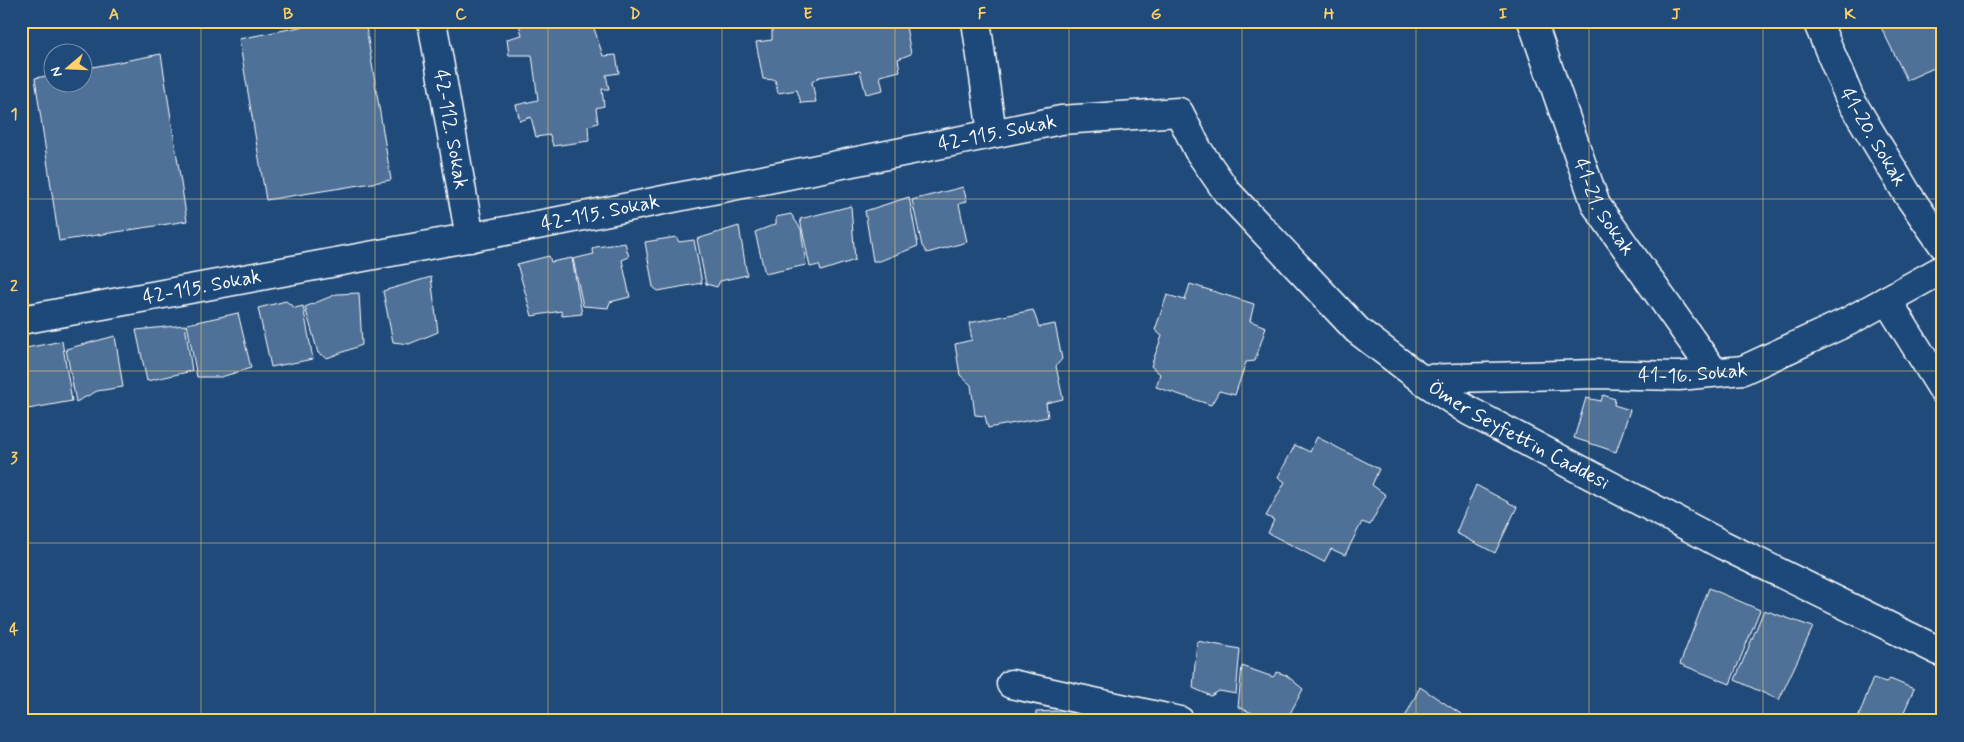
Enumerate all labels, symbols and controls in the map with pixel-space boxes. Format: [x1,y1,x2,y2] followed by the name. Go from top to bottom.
[109,4,119,25] text: A
[283,4,293,25] text: B
[455,4,467,25] text: C
[629,4,641,25] text: D
[803,4,813,25] text: E
[978,4,987,25] text: F
[1151,4,1162,25] text: G
[1324,4,1335,25] text: H
[1499,4,1508,25] text: I
[1671,4,1681,25] text: J
[1844,4,1856,25] text: K
[42,42,92,92] north arrow
[47,65,67,79] text: N
[427,67,475,191] street label: 42-112. Sokak
[1833,84,1913,191] street label: 41-20. Sokak
[10,104,18,125] text: 1
[936,108,1059,158] street label: 42-115. Sokak
[1567,155,1641,261] street label: 41-21. Sokak
[539,188,662,238] street label: 42-115. Sokak
[140,263,264,311] street label: 42-115. Sokak
[10,276,18,297] text: 2
[1638,356,1749,390] street label: 41-16. Sokak
[1423,374,1614,496] street label: Ömer Seyfettin Caddesi
[10,448,18,469] text: 3
[9,619,19,640] text: 4

